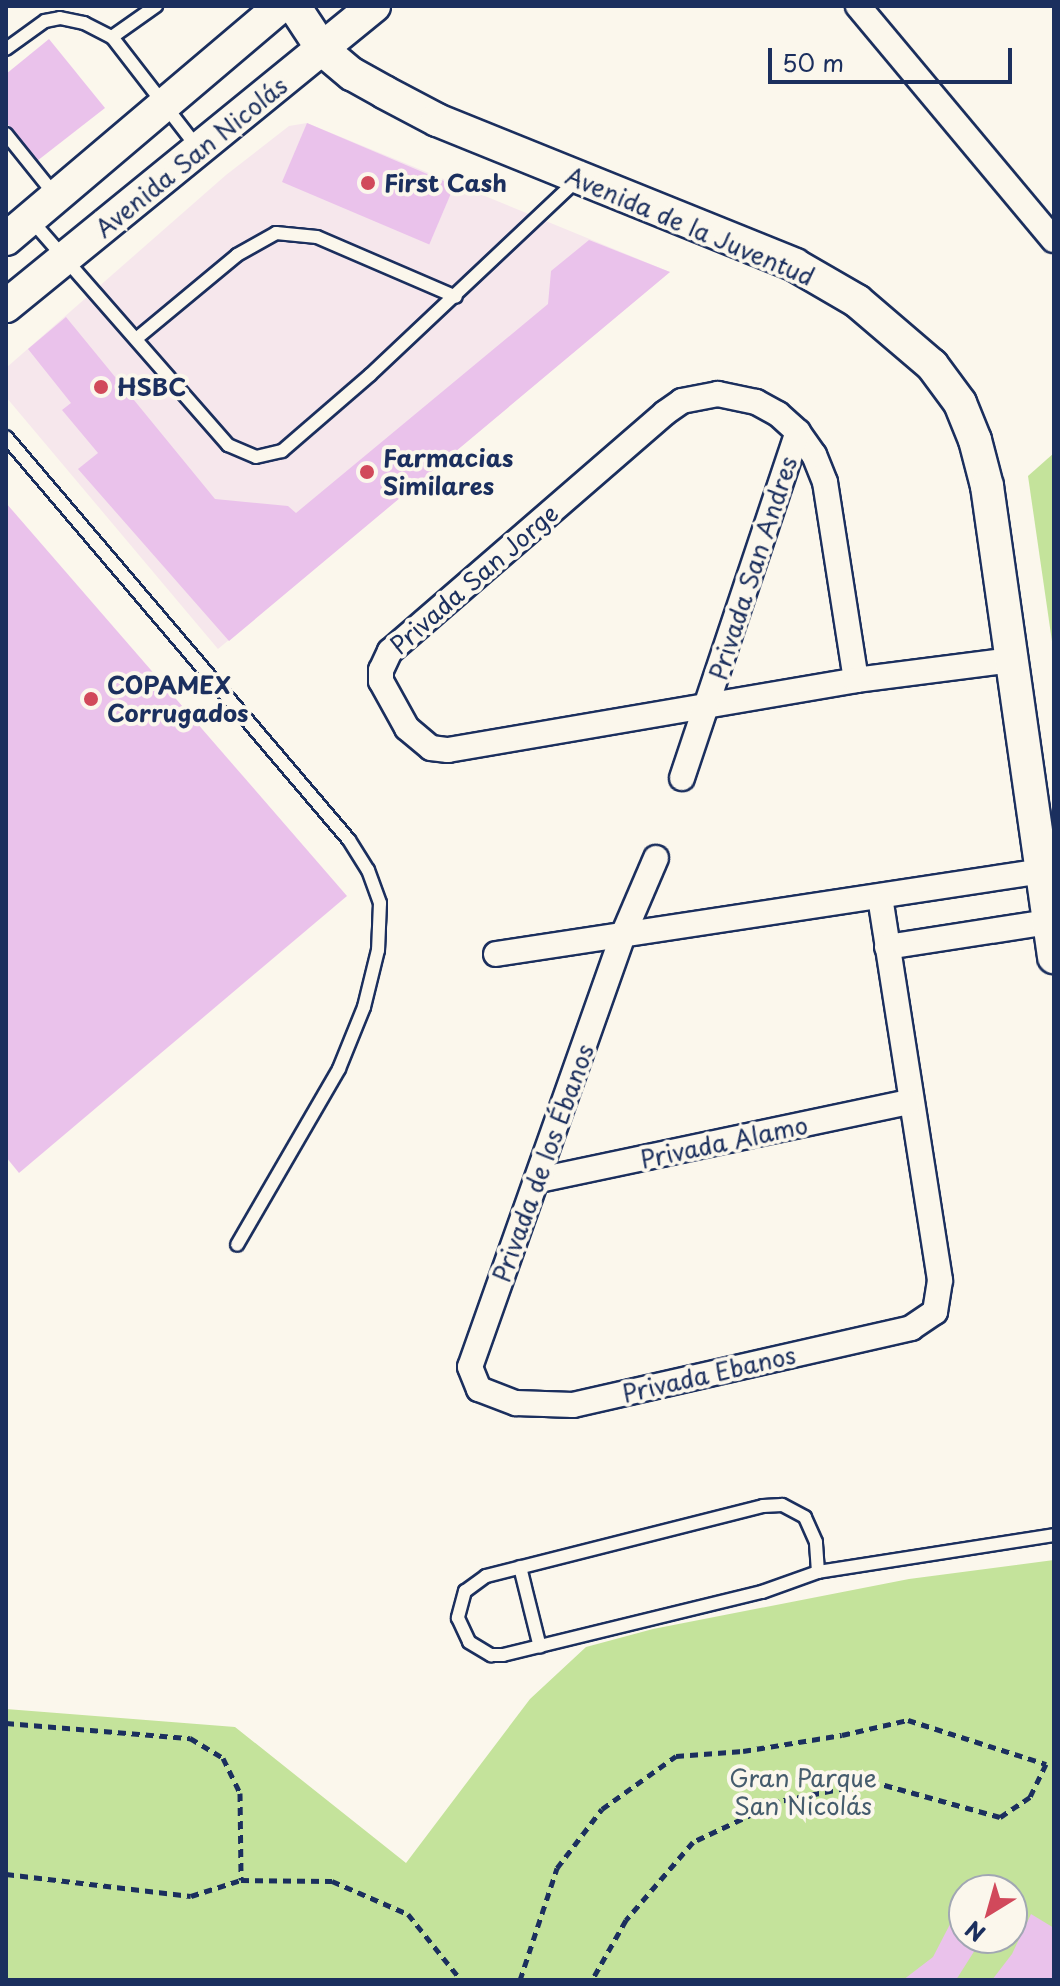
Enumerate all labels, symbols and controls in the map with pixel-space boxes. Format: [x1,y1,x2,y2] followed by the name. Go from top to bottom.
[772,32,1016,82] scale bar
[782,44,844,80] text: 50 m
[90,71,292,243] street label: Avenida San Nicolás
[561,161,819,291] street label: Avenida de la Juventud
[384,169,507,197] place label: First Cash
[359,174,377,192] marker: First Cash
[117,373,186,401] place label: HSBC
[92,378,110,396] marker: HSBC
[383,444,513,500] place label: Farmacias Similares
[704,454,802,682] street label: Privada San Andres
[358,463,376,481] marker: Farmacias Similares
[385,499,563,659] street label: Privada San Jorge
[107,671,249,727] place label: COPAMEX Corrugados
[82,690,100,708] marker: COPAMEX Corrugados
[487,1040,599,1286] street label: Privada de los Ébanos
[638,1110,810,1174] street label: Privada Alamo
[619,1340,799,1408] street label: Privada Ebanos
[730,1764,876,1820] park label: Gran Parque San Nicolás
[948,1874,1028,1954] north arrow
[958,1914,991,1950] text: N

